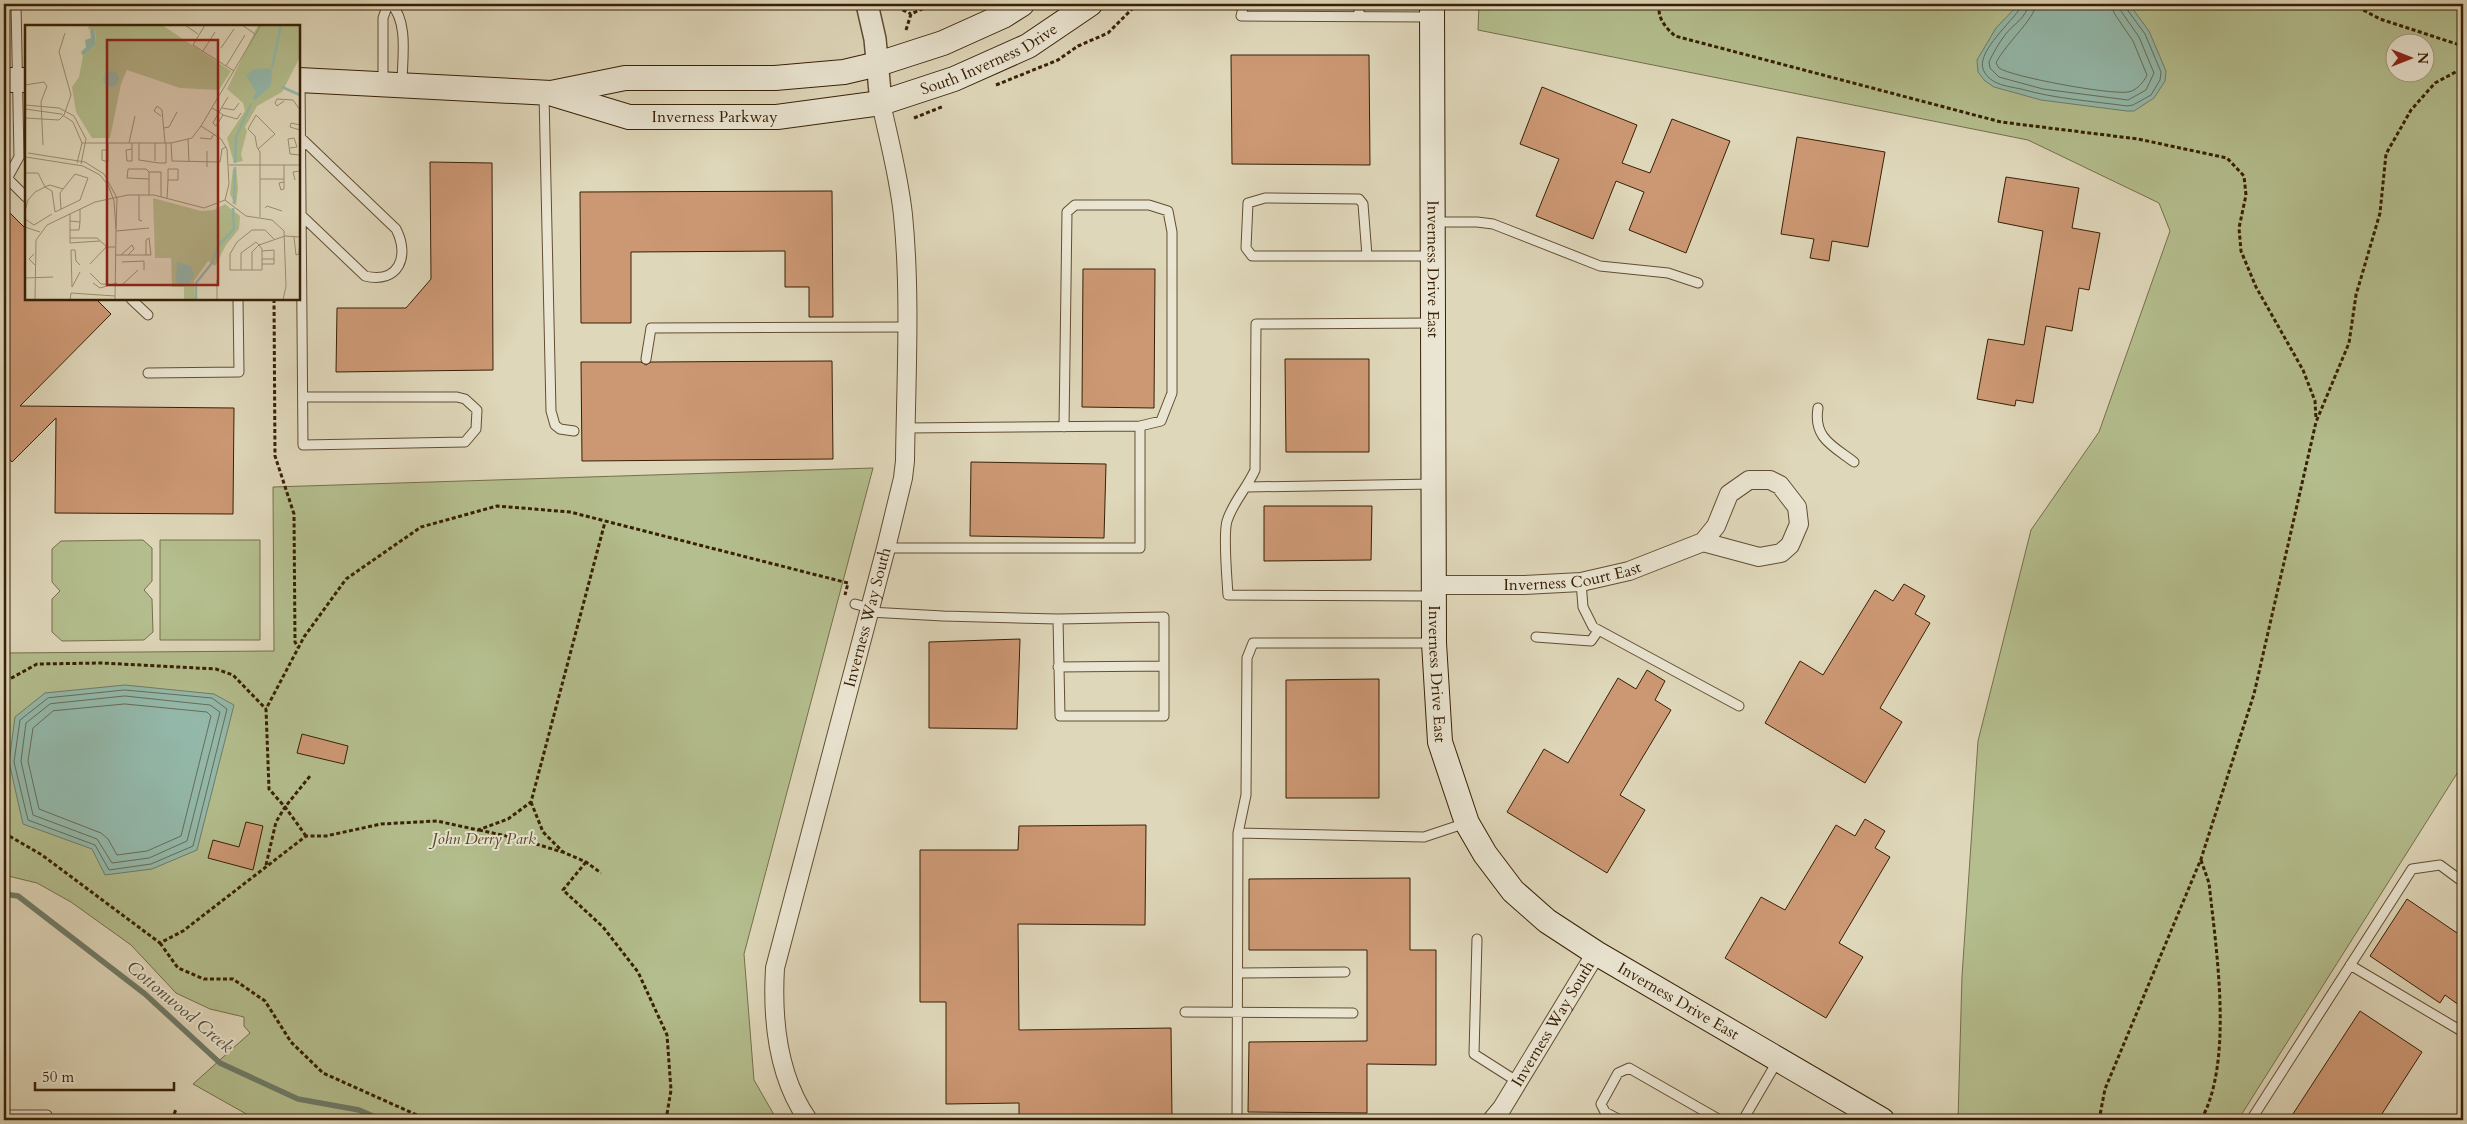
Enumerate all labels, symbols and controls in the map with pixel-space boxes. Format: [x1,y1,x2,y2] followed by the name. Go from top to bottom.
[917,18,1062,100] street label: South Inverness Drive
[25,25,300,300] inset map
[2384,32,2434,82] north arrow
[2413,52,2432,64] text: N
[652,106,778,128] street label: Inverness Parkway
[1422,200,1444,338] street label: Inverness Drive East
[839,545,897,690] street label: Inverness Way South
[1503,556,1644,596] street label: Inverness Court East
[1423,605,1451,743] street label: Inverness Drive East
[428,828,536,850] park label: John Derry Park
[121,955,239,1059] water label: Cottonwood Creek
[1506,957,1600,1091] street label: Inverness Way South
[1613,957,1743,1045] street label: Inverness Drive East
[35,1059,174,1091] scale bar
[42,1067,74,1087] text: 50 m

